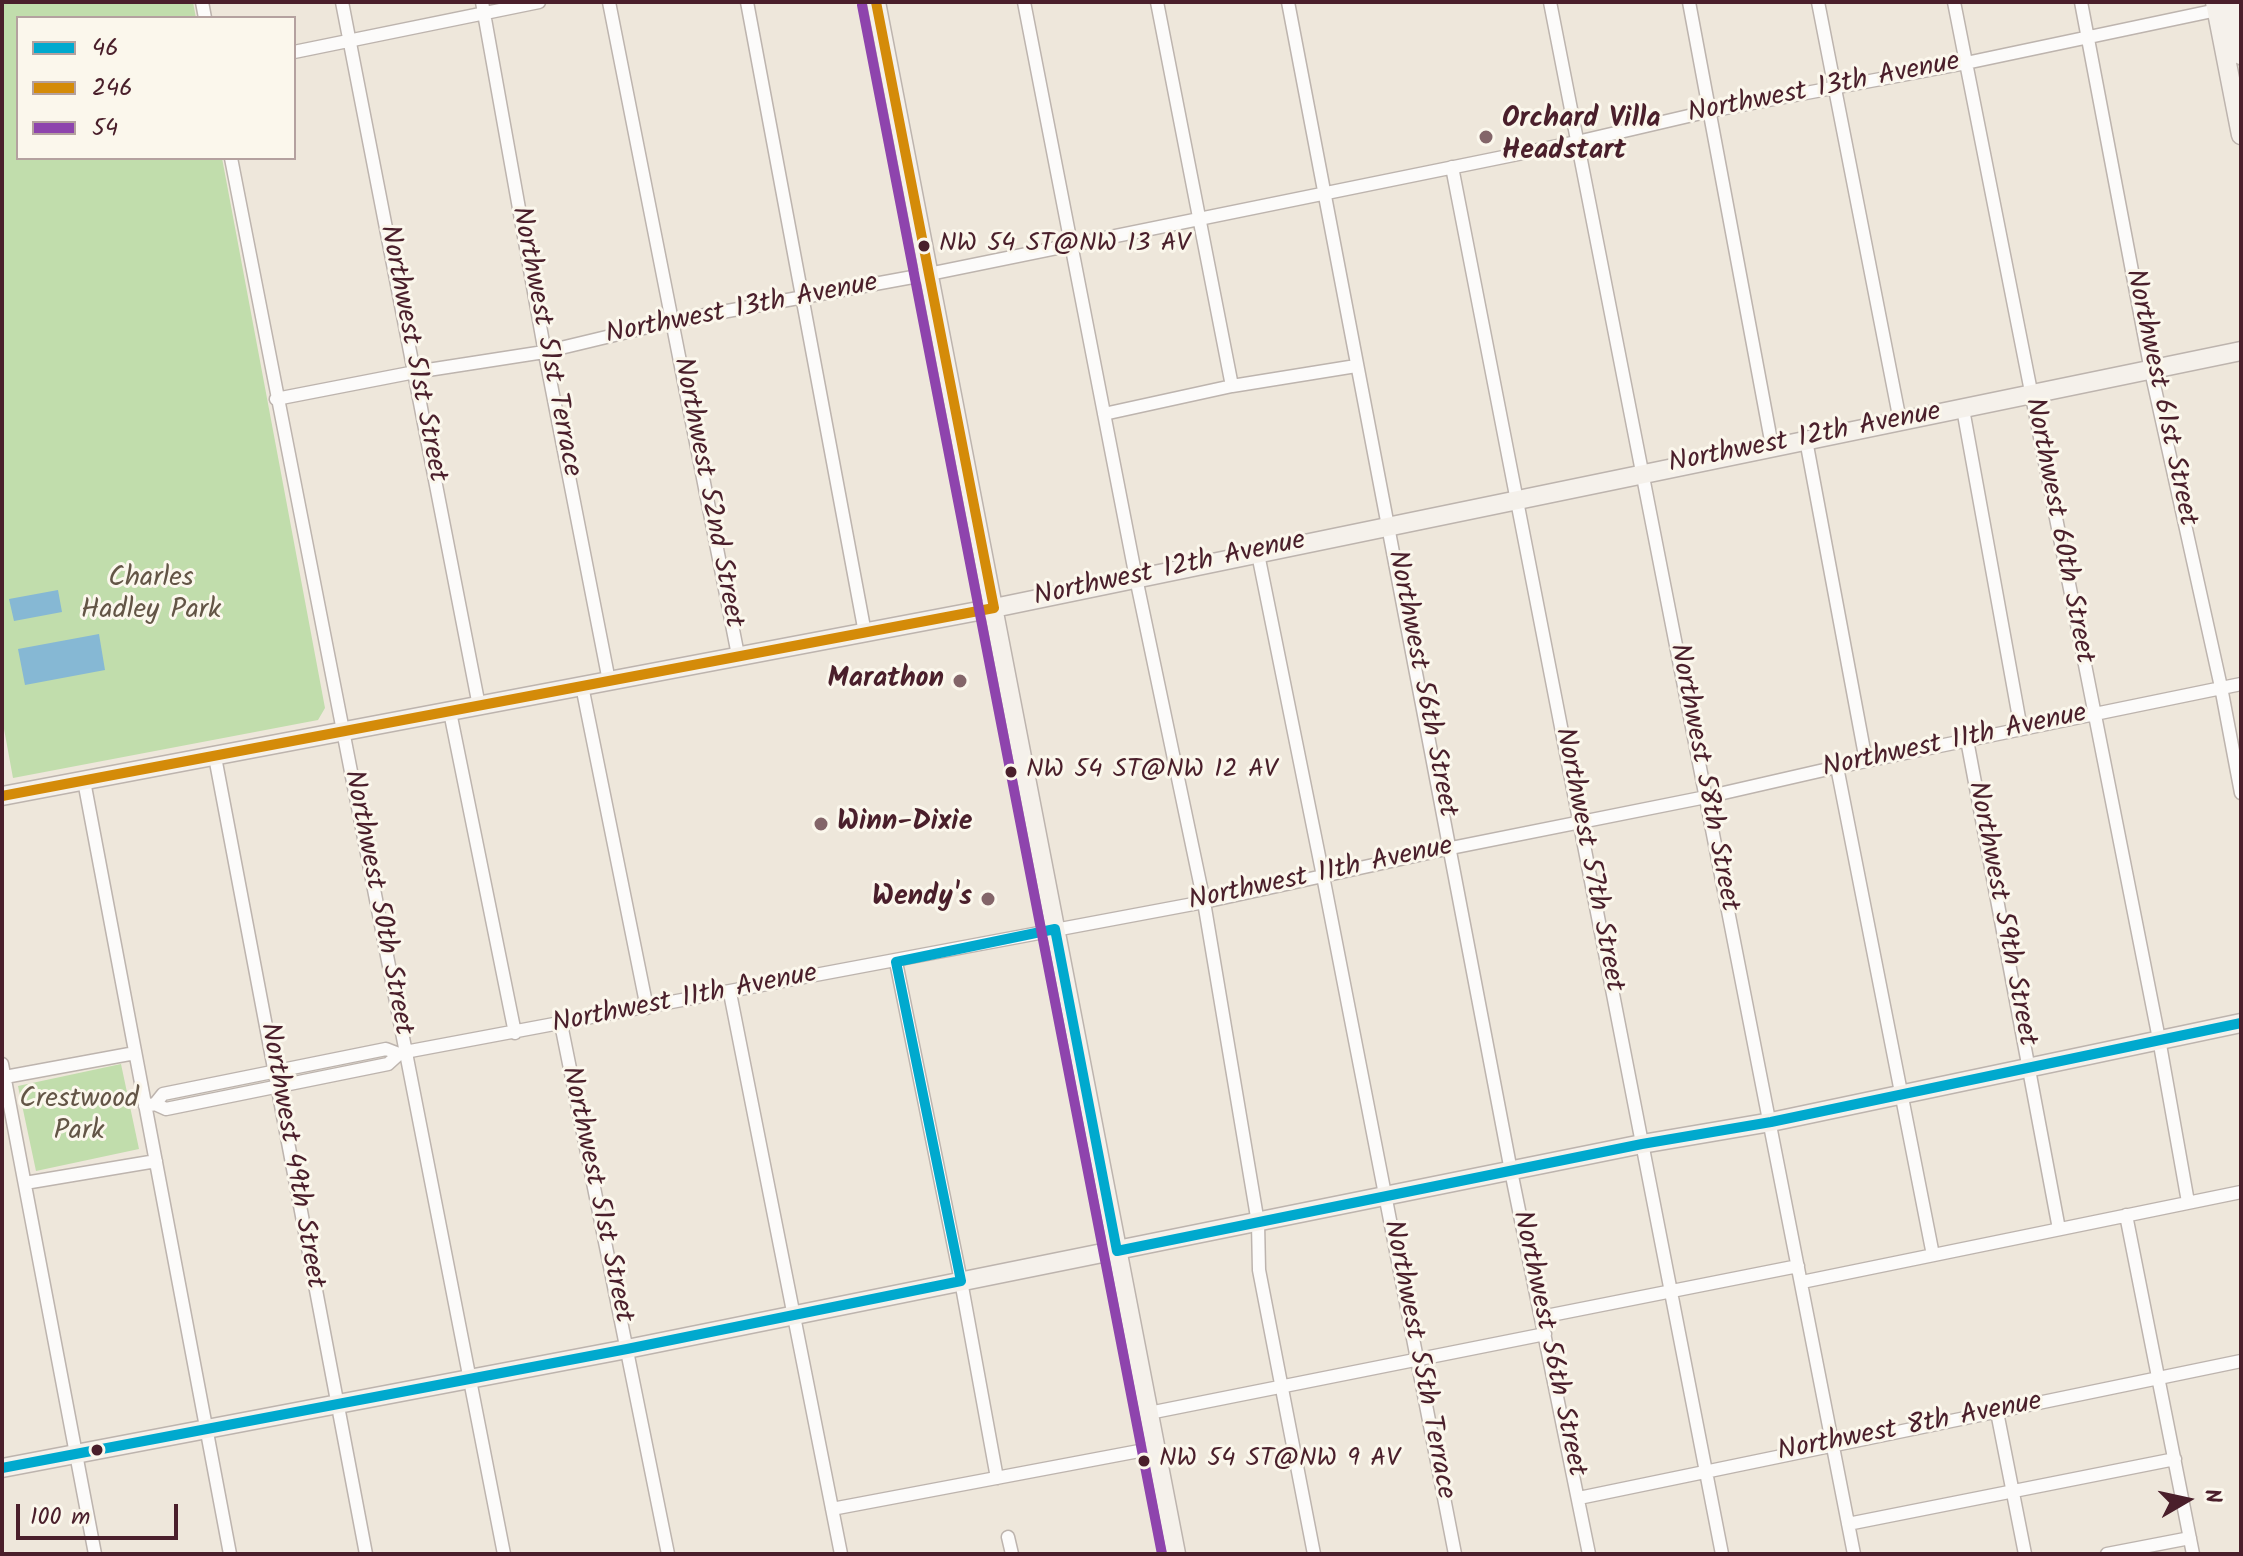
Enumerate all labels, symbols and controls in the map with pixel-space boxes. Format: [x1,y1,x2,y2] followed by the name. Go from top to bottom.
[16,16,296,160] legend
[92,29,119,68] text: 46
[1685,47,1963,133] street label: Northwest 13th Avenue
[92,69,133,108] text: 246
[1502,104,1661,170] place label: Orchard Villa Headstart
[92,109,118,148] text: 54
[1477,128,1495,146] marker: Orchard Villa Headstart
[501,204,587,480] street label: Northwest 51st Terrace
[370,223,452,485] street label: Northwest 51st Street
[939,230,1190,262] place label: NW 54 ST@NW 13 AV
[916,238,932,254] marker: NW 54 ST@NW 13 AV
[2115,267,2203,529] street label: Northwest 61st Street
[603,268,881,354] street label: Northwest 13th Avenue
[663,355,749,631] street label: Northwest 52nd Street
[2015,395,2099,667] street label: Northwest 60th Street
[1666,397,1944,483] street label: Northwest 12th Avenue
[1031,526,1309,616] street label: Northwest 12th Avenue
[1378,548,1462,820] street label: Northwest 56th Street
[81,563,221,629] park label: Charles Hadley Park
[1660,641,1744,915] street label: Northwest 58th Street
[827,664,944,698] place label: Marathon
[951,672,969,690] marker: Marathon
[1820,699,2090,787] street label: Northwest 11th Avenue
[1545,725,1629,995] street label: Northwest 57th Street
[1026,756,1278,788] place label: NW 54 ST@NW 12 AV
[1003,764,1019,780] marker: NW 54 ST@NW 12 AV
[334,768,418,1038] street label: Northwest 50th Street
[1958,779,2042,1049] street label: Northwest 59th Street
[837,807,972,841] place label: Winn-Dixie
[812,815,830,833] marker: Winn-Dixie
[1186,832,1456,920] street label: Northwest 11th Avenue
[872,882,972,916] place label: Wendy's
[979,890,997,908] marker: Wendy's
[550,959,820,1043] street label: Northwest 11th Avenue
[250,1020,330,1292] street label: Northwest 49th Street
[551,1064,639,1326] street label: Northwest 51st Street
[19,1084,139,1150] park label: Crestwood Park
[1502,1208,1592,1480] street label: Northwest 56th Street
[1373,1218,1461,1502] street label: Northwest 55th Terrace
[1775,1387,2045,1471] street label: Northwest 8th Avenue
[89,1442,105,1458] unlabelled marker
[1159,1445,1400,1477] place label: NW 54 ST@NW 9 AV
[1136,1453,1152,1469] marker: NW 54 ST@NW 9 AV
[2147,1460,2227,1540] north arrow
[2193,1487,2230,1506] text: N
[20,1488,182,1538] scale bar
[30,1498,90,1537] text: 100 m

